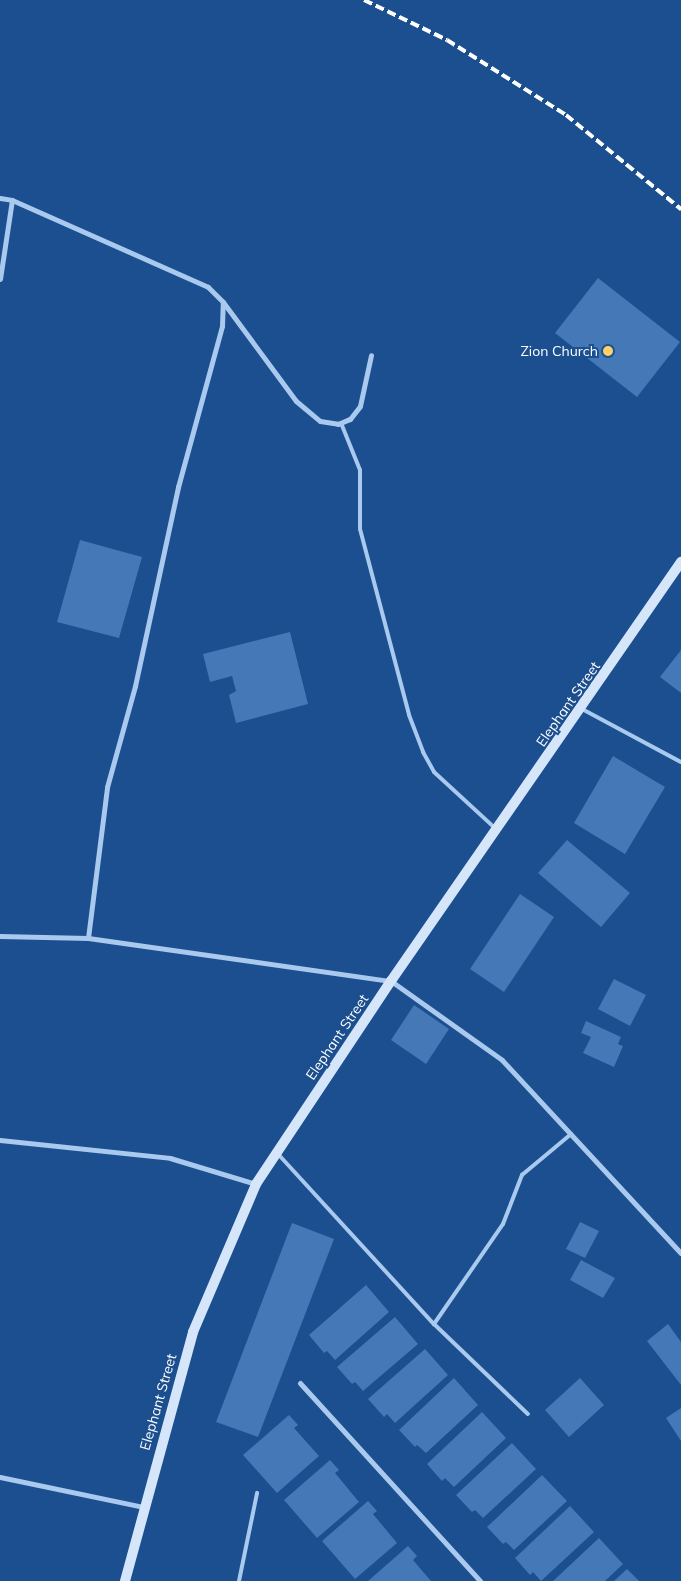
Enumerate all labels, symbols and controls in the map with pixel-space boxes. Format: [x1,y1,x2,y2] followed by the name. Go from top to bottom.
[520,343,598,359] place label: Zion Church
[602,345,614,357] marker: Zion Church
[533,658,603,750] street label: Elephant Street
[302,991,372,1083] street label: Elephant Street
[136,1352,180,1452] street label: Elephant Street

